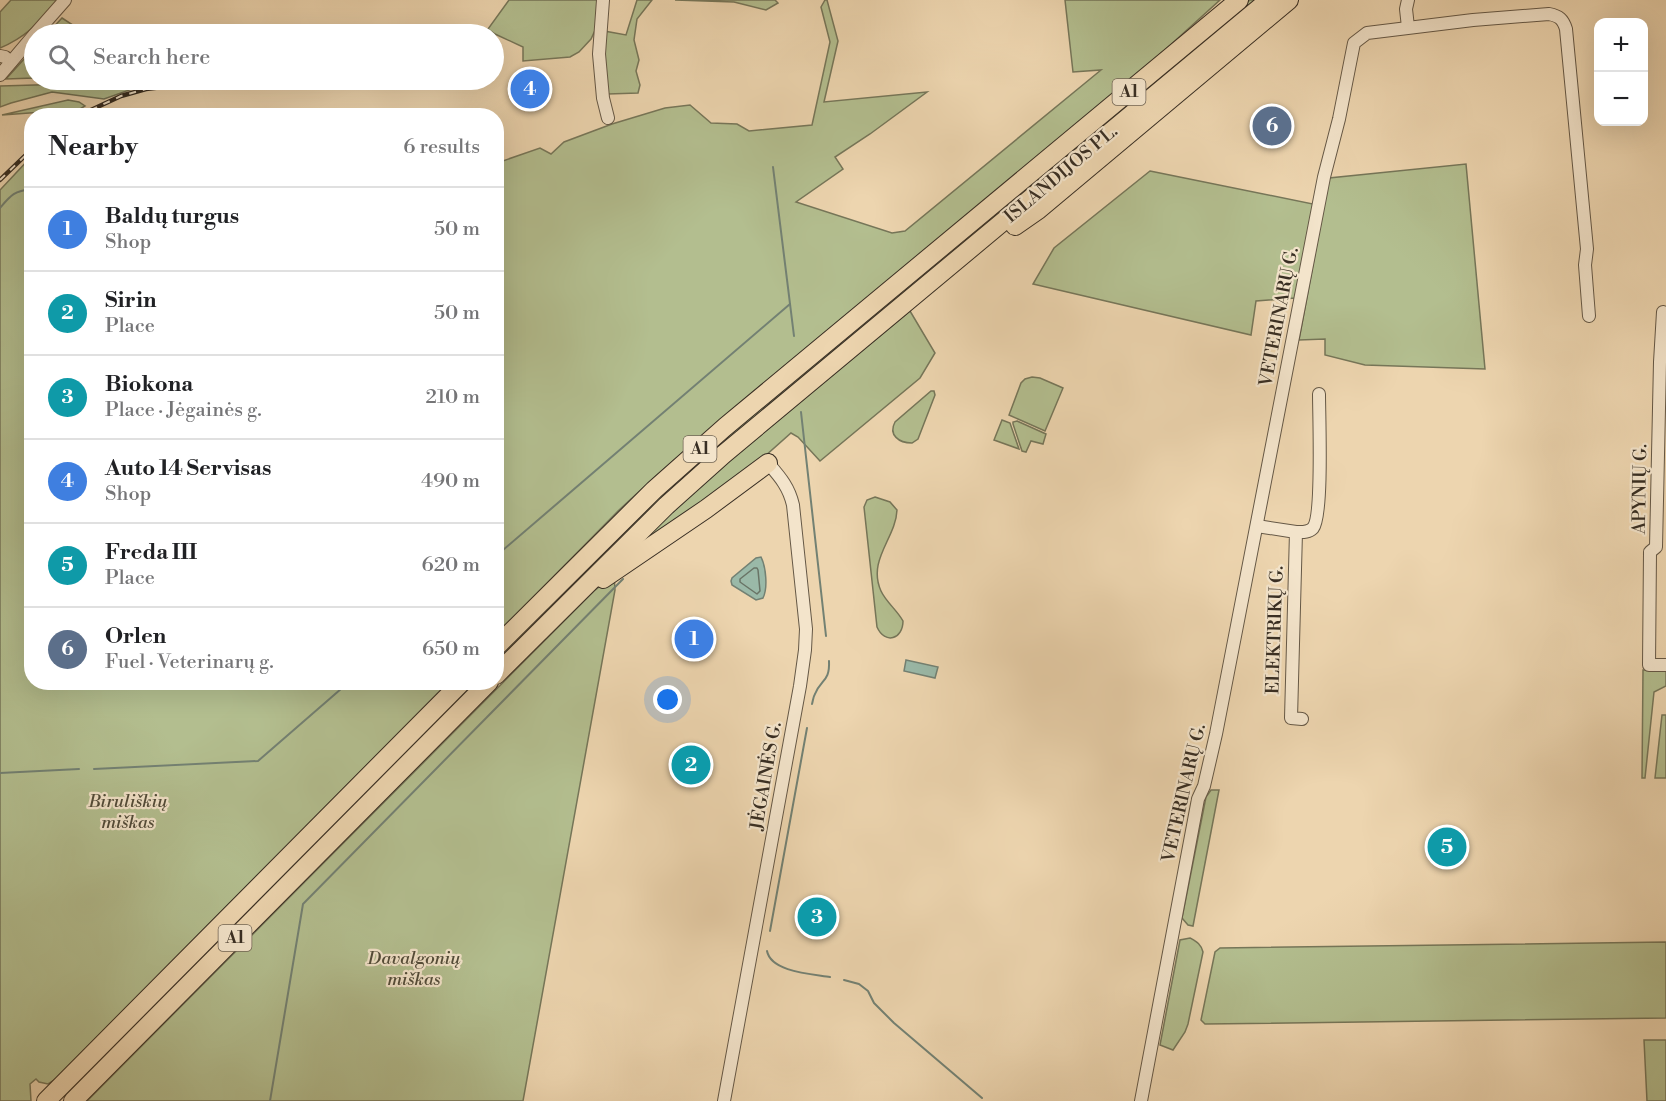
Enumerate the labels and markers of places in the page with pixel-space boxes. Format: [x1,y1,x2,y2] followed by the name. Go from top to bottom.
[510,66,550,112] pin: 4
[1252,104,1292,148] pin: 6
[674,616,714,662] pin: 1
[672,742,710,788] pin: 2
[1428,824,1466,870] pin: 5
[798,894,836,940] pin: 3

